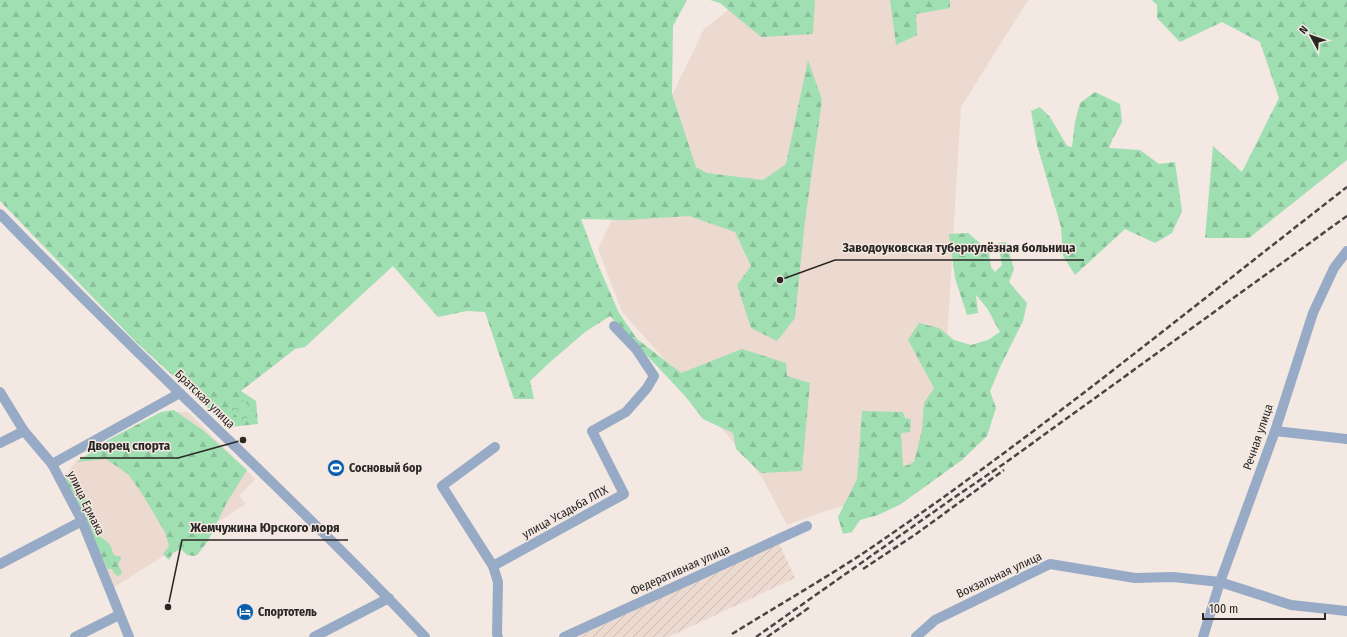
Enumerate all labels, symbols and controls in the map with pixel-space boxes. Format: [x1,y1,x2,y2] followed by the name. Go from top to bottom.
[1291,16,1331,56] north arrow
[1297,23,1311,37] text: N
[835,235,1084,260] callout: Заводоуковская туберкулёзная больница
[841,240,1076,255] text: Заводоуковская туберкулёзная больница
[172,367,238,431] street label: Братская улица
[1240,402,1276,472] street label: Речная улица
[80,433,178,458] callout: Дворец спорта
[87,438,171,453] text: Дворец спорта
[326,458,346,478] sports icon: Сосновый бор
[349,461,423,475] place label: Сосновый бор
[64,469,108,537] street label: улица Ермака
[520,483,610,541] street label: улица Усадьба ЛПХ
[182,515,348,540] callout: Жемчужина Юрского моря
[189,520,340,535] text: Жемчужина Юрского моря
[628,542,732,598] street label: Федеративная улица
[954,549,1044,601] street label: Вокзальная улица
[1203,595,1325,621] scale bar
[235,602,255,622] hotel icon: Спортотель
[1209,602,1238,616] text: 100 m
[258,605,317,619] place label: Спортотель

